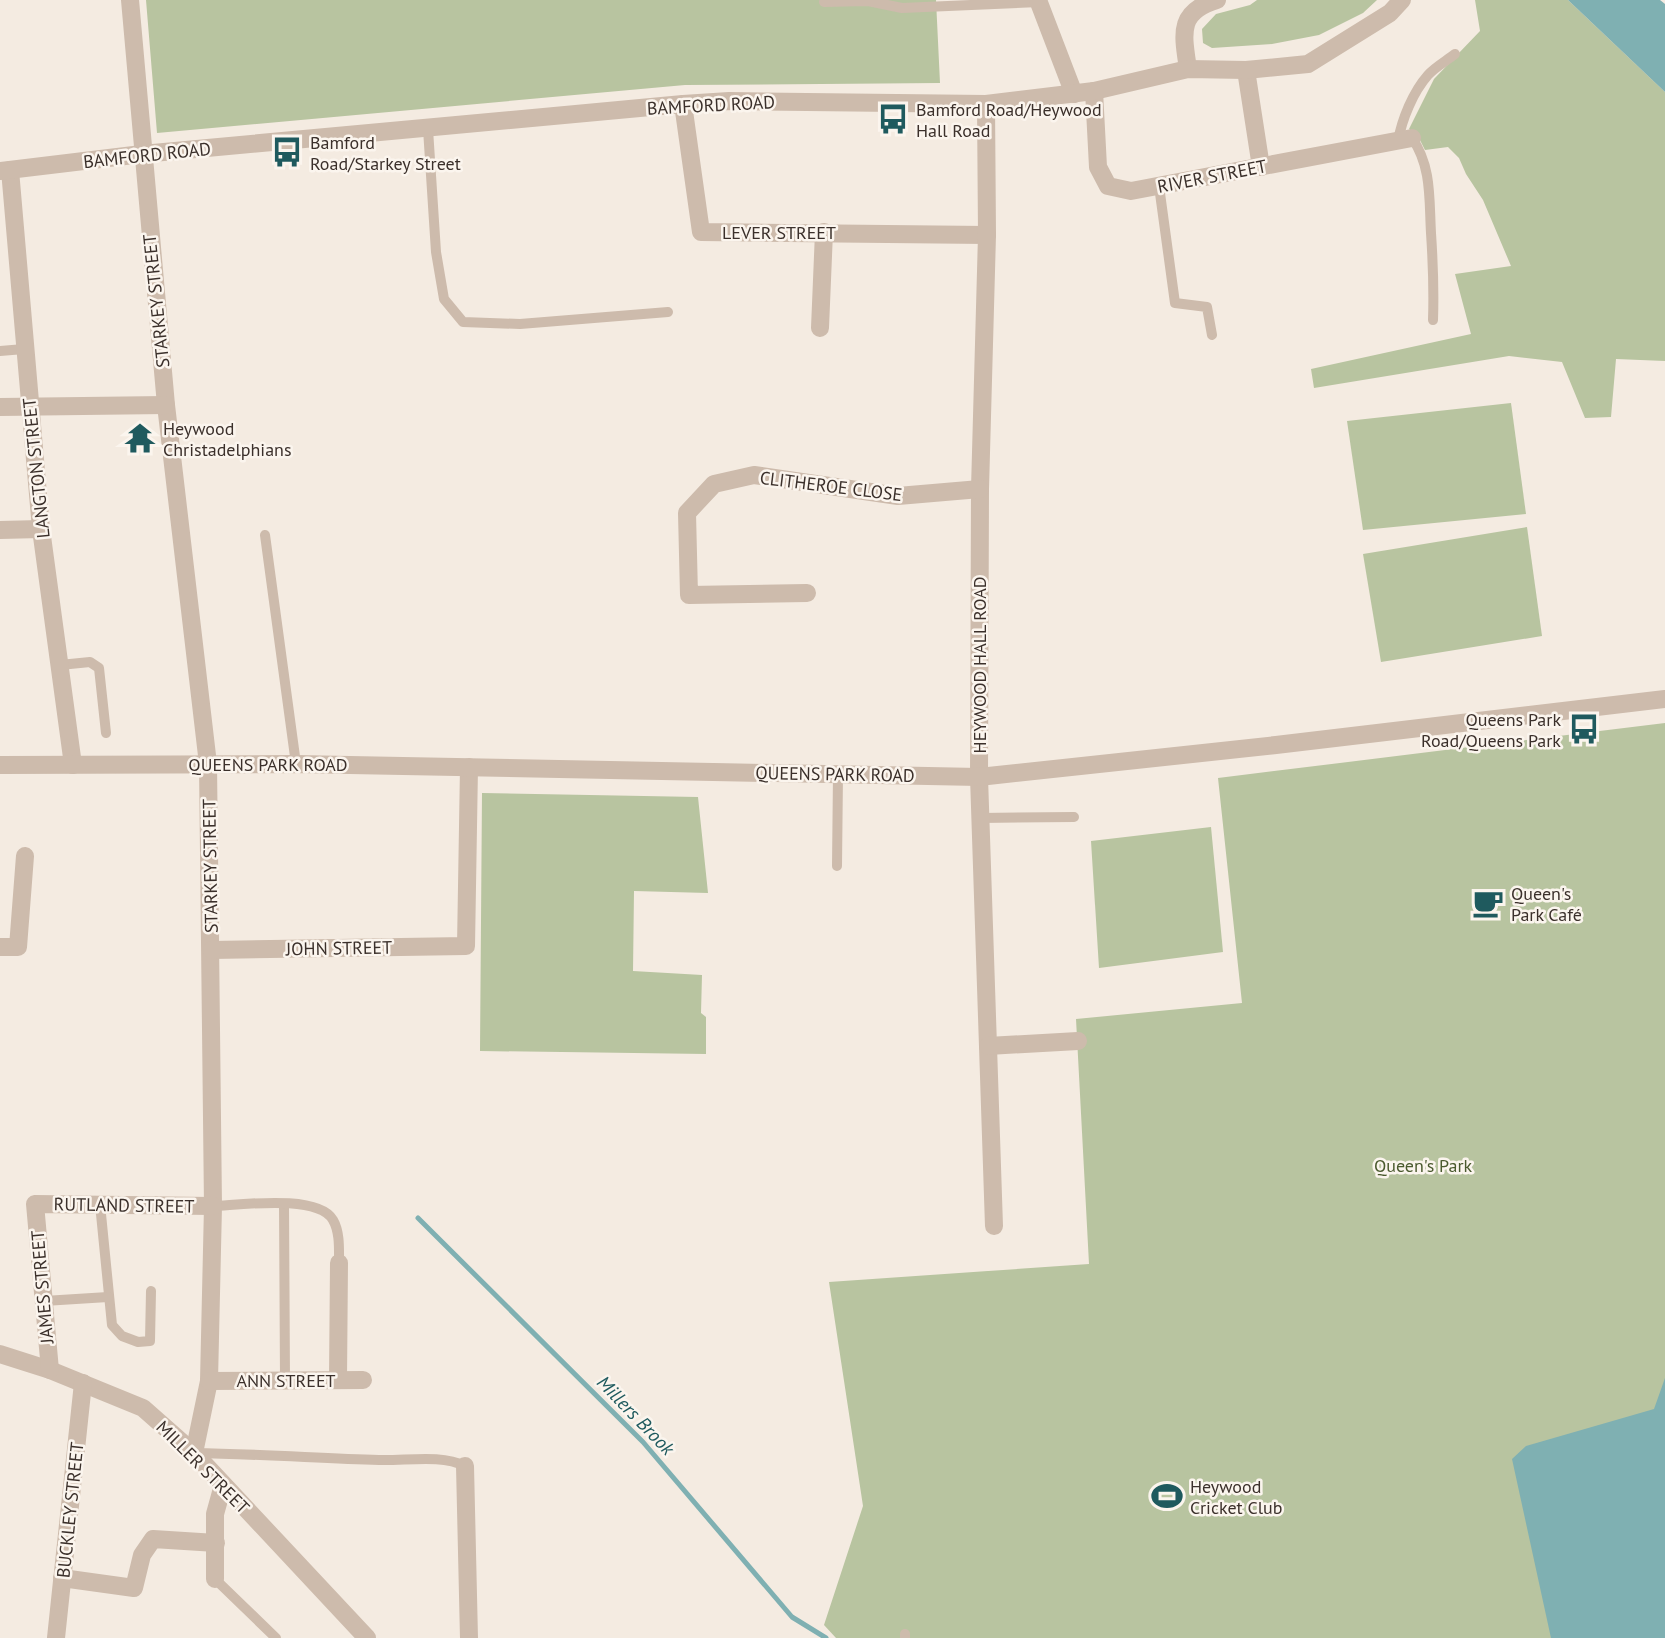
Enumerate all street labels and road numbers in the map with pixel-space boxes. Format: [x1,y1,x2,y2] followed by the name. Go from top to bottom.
[646,90,776,120] street label: BAMFORD ROAD
[82,137,212,173] street label: BAMFORD ROAD
[1155,154,1269,198] street label: RIVER STREET
[722,221,836,244] street label: LEVER STREET
[138,233,174,369] street label: STARKEY STREET
[17,397,55,539] street label: LANGTON STREET
[759,466,903,506] street label: CLITHEROE CLOSE
[968,577,991,753] street label: HEYWOOD HALL ROAD
[188,753,348,776] street label: QUEENS PARK ROAD
[755,761,915,787] street label: QUEENS PARK ROAD
[197,799,223,933] street label: STARKEY STREET
[285,936,392,960] street label: JOHN STREET
[53,1192,195,1218] street label: RUTLAND STREET
[26,1229,58,1346] street label: JAMES STREET
[236,1369,336,1392] street label: ANN STREET
[151,1415,255,1519] street label: MILLER STREET
[51,1441,89,1579] street label: BUCKLEY STREET

